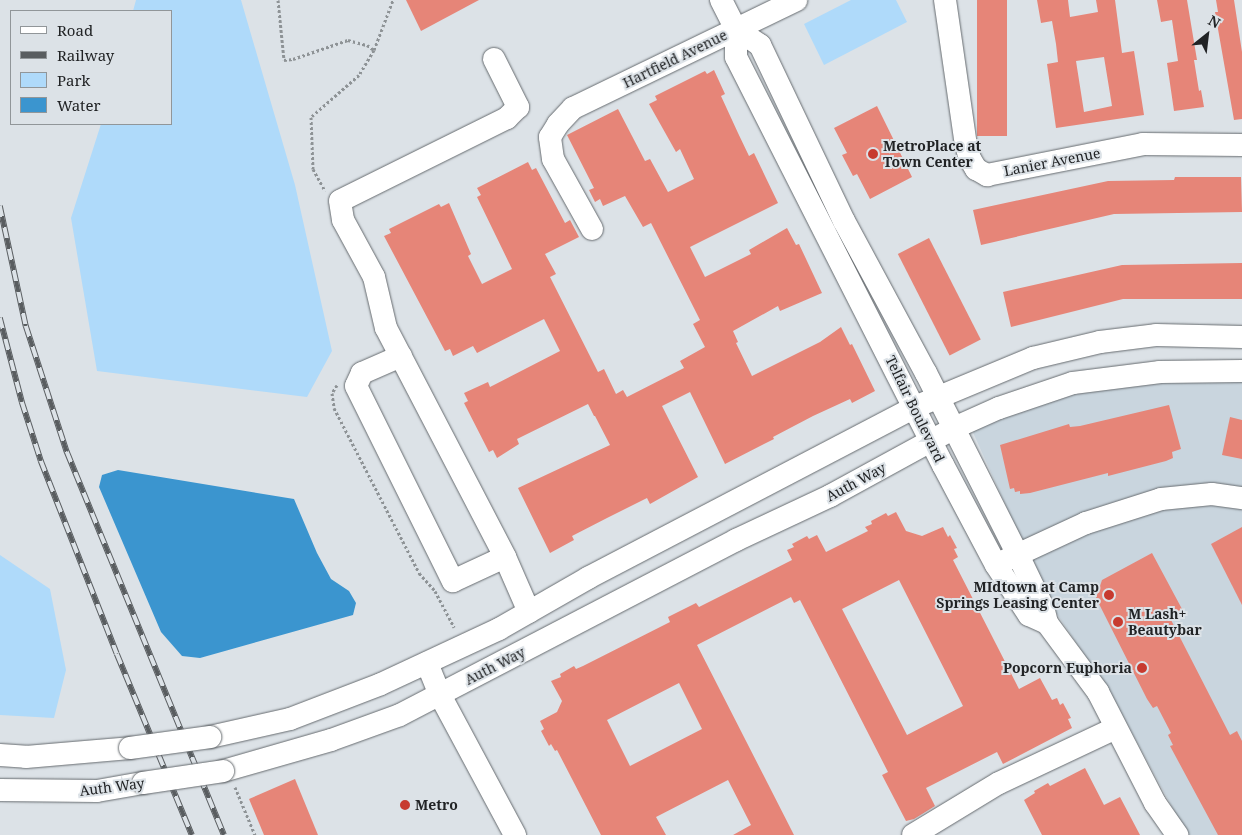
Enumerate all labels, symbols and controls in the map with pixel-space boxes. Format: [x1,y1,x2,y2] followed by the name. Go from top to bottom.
[10,10,172,125] legend
[1182,10,1232,60] north arrow
[1205,10,1224,32] text: N
[57,20,93,40] text: Road
[620,26,730,92] street label: Hartfield Avenue
[57,45,114,65] text: Railway
[57,70,90,90] text: Park
[57,95,100,115] text: Water
[883,138,981,170] place label: MetroPlace at Town Center
[1002,144,1102,180] street label: Lanier Avenue
[867,148,879,160] marker: MetroPlace at Town Center
[882,353,948,465] street label: Telfair Boulevard
[823,459,889,505] street label: Auth Way
[936,579,1099,612] place label: MIdtown at Camp Springs Leasing Center
[1103,589,1115,601] marker: MIdtown at Camp Springs Leasing Center
[1128,606,1202,638] place label: M Lash+ Beautybar
[1112,616,1124,628] marker: M Lash+ Beautybar
[462,644,528,688] street label: Auth Way
[1003,660,1132,676] place label: Popcorn Euphoria
[1136,662,1148,674] marker: Popcorn Euphoria
[79,775,145,799] street label: Auth Way
[415,797,458,813] place label: Metro
[399,799,411,811] marker: Metro

